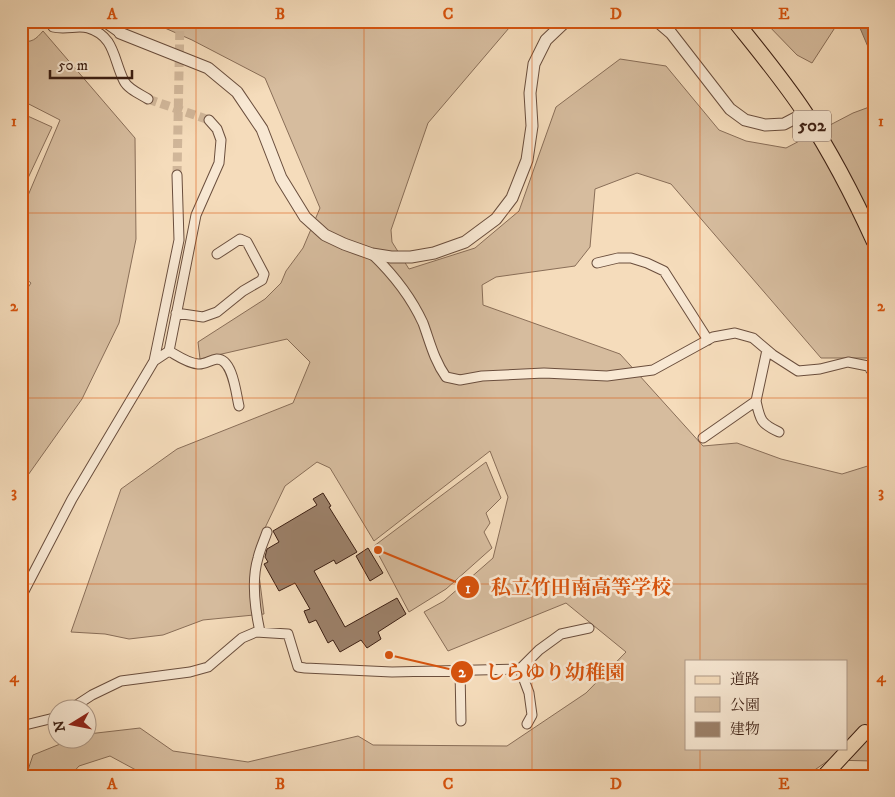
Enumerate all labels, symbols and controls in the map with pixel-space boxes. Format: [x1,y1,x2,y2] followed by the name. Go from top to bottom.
[106,4,118,24] text: A
[275,4,285,24] text: B
[443,4,453,24] text: C
[610,4,622,24] text: D
[778,4,790,24] text: E
[50,48,132,80] scale bar
[58,56,88,75] text: 50 m
[793,110,831,142] road number: 502
[11,111,17,131] text: 1
[878,111,884,131] text: 1
[10,296,19,316] text: 2
[877,296,886,316] text: 2
[11,482,17,502] text: 3
[878,482,884,502] text: 3
[456,570,681,605] callout: 私立竹田南高等学校
[491,576,671,601] text: 私立竹田南高等学校
[465,579,471,598] text: 1
[450,654,635,689] callout: しらゆり幼稚園
[685,660,848,750] legend
[485,661,625,686] text: しらゆり幼稚園
[458,663,466,682] text: 2
[8,667,19,687] text: 4
[875,667,886,687] text: 4
[730,670,760,689] text: 道路
[730,696,760,715] text: 公園
[48,700,98,750] north arrow
[50,718,70,733] text: N
[730,720,760,739] text: 建物
[106,774,118,794] text: A
[275,774,285,794] text: B
[443,774,453,794] text: C
[610,774,622,794] text: D
[778,774,790,794] text: E

